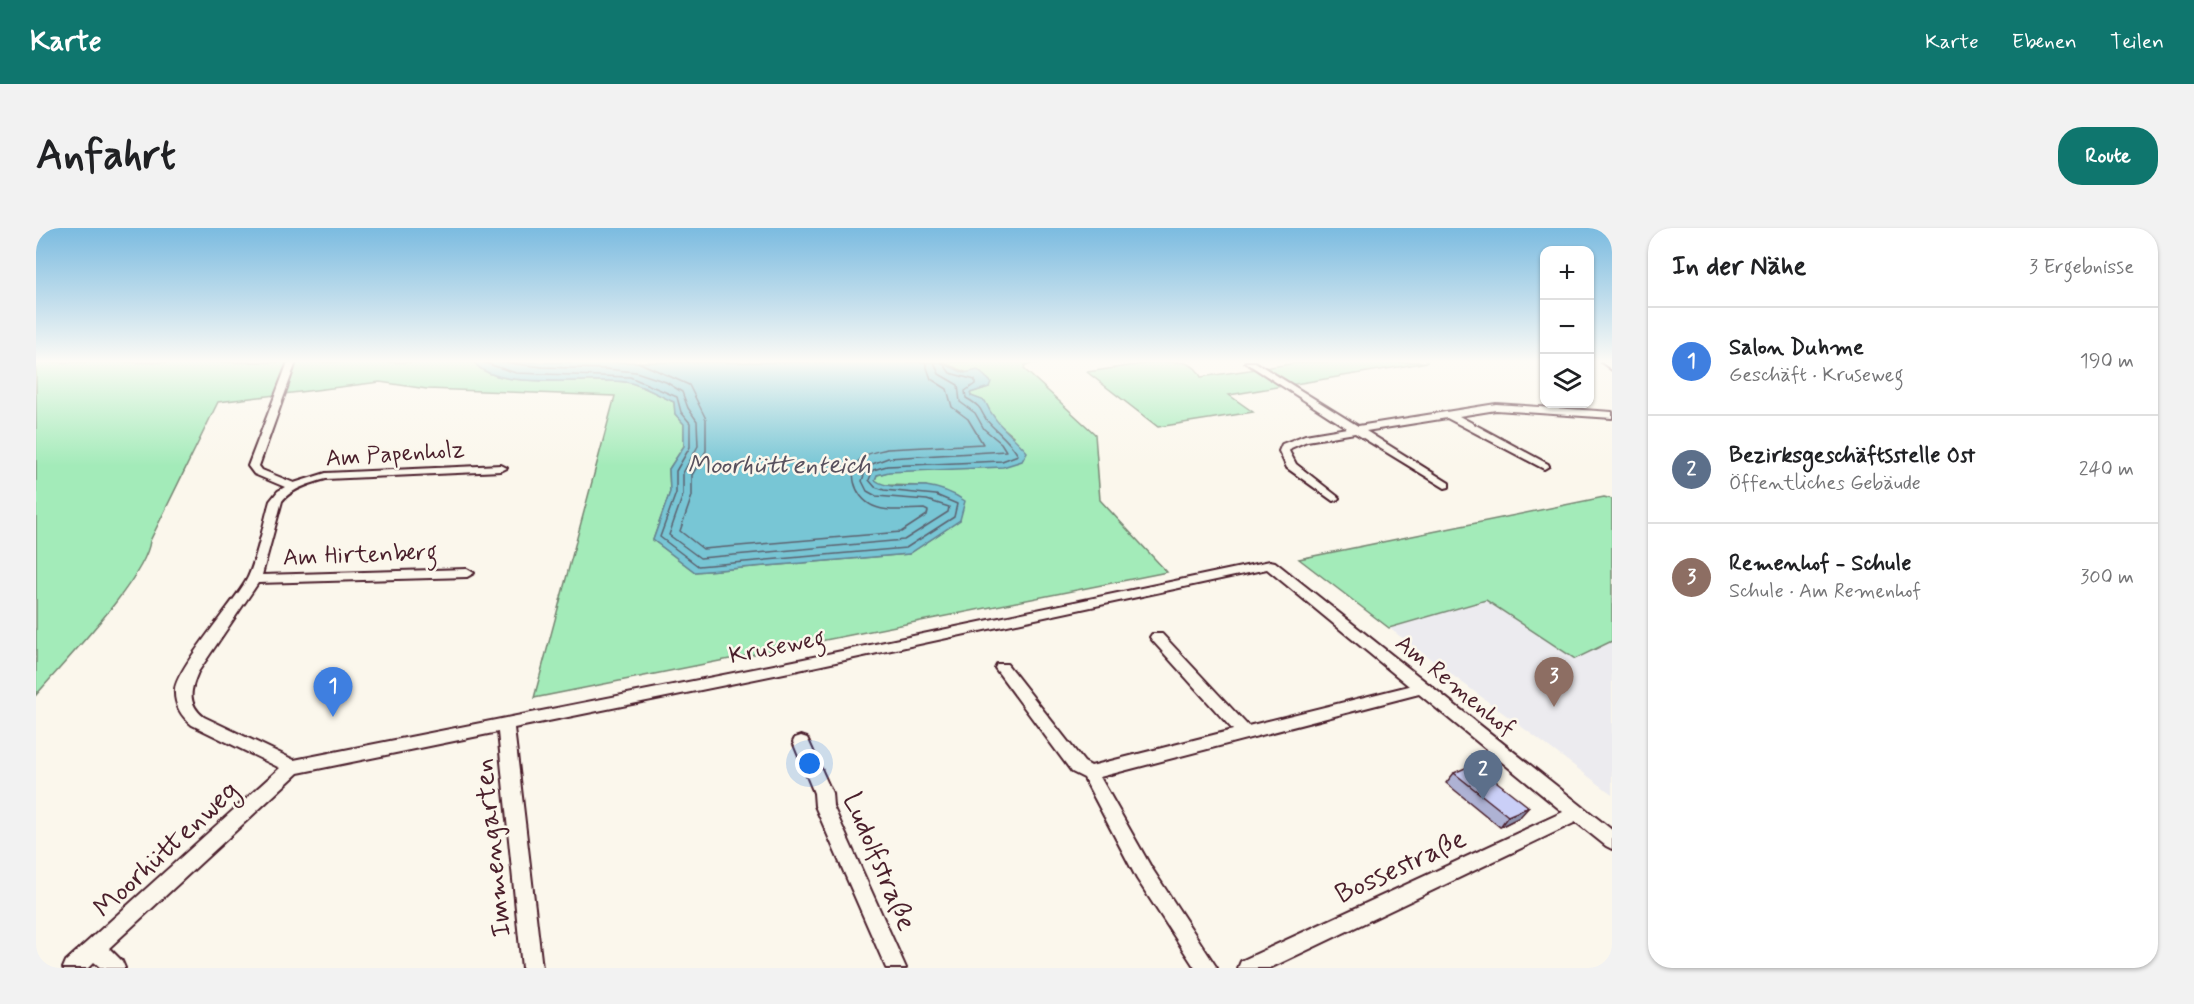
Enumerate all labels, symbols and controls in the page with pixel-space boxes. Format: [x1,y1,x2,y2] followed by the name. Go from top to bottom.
[30,24,102,61] text: Karte
[1925,28,1979,56] text: Karte
[2012,28,2077,56] text: Ebenen
[2110,28,2164,56] text: Teilen
[2058,127,2158,185] button: Route
[36,129,176,184] text: Anfahrt
[1540,246,1594,408] map controls
[1540,246,1594,300] button: +
[1672,250,1806,284] text: In der Nähe
[2029,254,2134,281] text: 3 Ergebnisse
[1540,300,1594,354] button: −
[1729,334,1864,362] text: Salon Duhme
[1687,348,1696,375] text: 1
[2080,348,2134,375] text: 190 m
[1540,354,1594,408] button: layers
[1729,362,1904,389] text: Geschäft · Kruseweg
[324,434,466,475] street label: Am Papenholz
[1729,442,1975,470] text: Bezirksgeschäftsstelle Ost
[687,449,871,483] water label: Moorhüttenteich
[1687,456,1696,483] text: 2
[2079,456,2134,483] text: 240 m
[1729,470,1921,497] text: Öffentliches Gebäude
[282,537,438,577] street label: Am Hirtenberg
[1729,550,1912,578] text: Remenhof - Schule
[1687,564,1696,591] text: 3
[2080,564,2134,591] text: 300 m
[1729,578,1921,605] text: Schule · Am Remenhof
[726,623,829,675] street label: Kruseweg
[1388,628,1522,744] street label: Am Remenhof
[1534,658,1574,707] pin: 3
[314,668,352,717] pin: 1
[795,749,824,778] your location
[1464,750,1502,800] pin: 2
[466,757,521,939] street label: Immengarten
[86,773,249,928] street label: Moorhüttenweg
[833,787,924,937] street label: Ludolfstraße
[1330,821,1473,914] street label: Bossestraße

